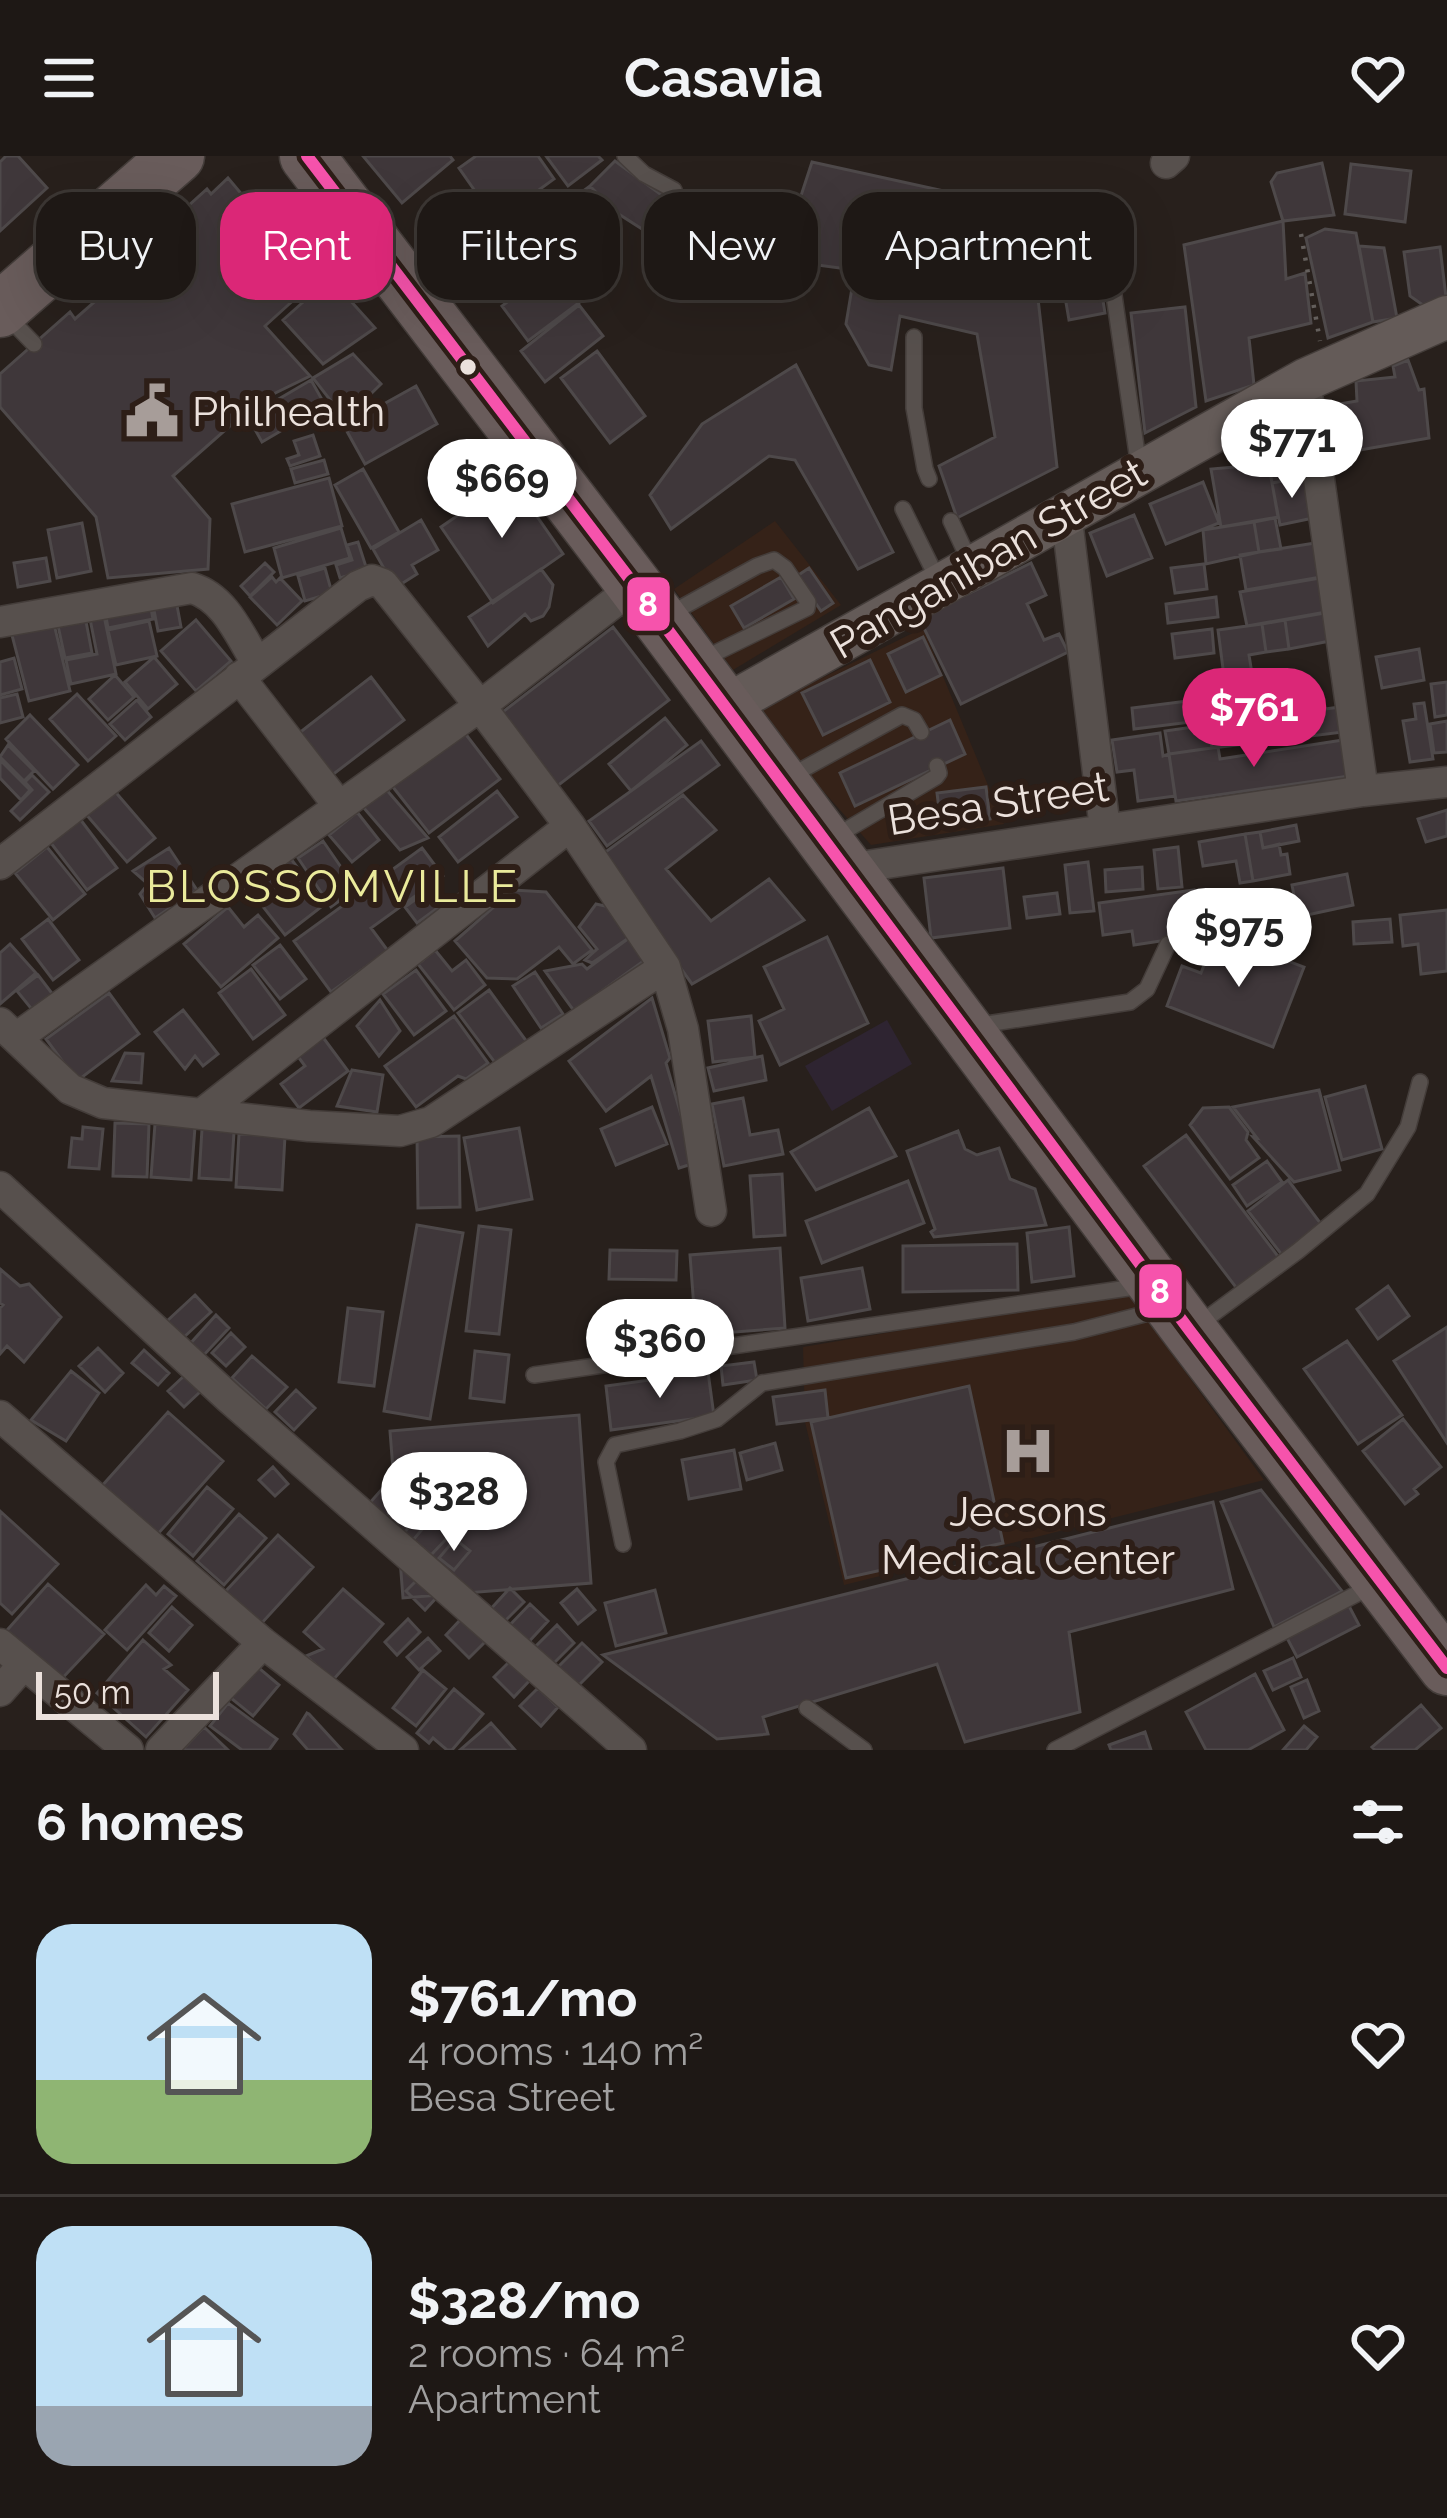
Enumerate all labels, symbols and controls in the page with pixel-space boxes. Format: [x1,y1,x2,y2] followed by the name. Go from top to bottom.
[36,45,102,111] icon: menu
[1345,45,1411,111] icon: heart
[624,46,823,110] text: Casavia
[36,192,196,300] chip: Buy
[220,192,393,300] chip: Rent
[417,192,620,300] chip: Filters
[644,192,818,300] chip: New
[842,192,1134,300] chip: Apartment
[457,356,479,378] unlabelled marker
[123,382,181,440] public building icon: Philhealth
[192,387,385,436] place label: Philhealth
[1221,399,1363,501] pin: $771
[1248,415,1336,461] text: $771
[431,439,573,541] pin: $669
[822,448,1155,669] street label: Panganiban Street
[454,455,550,501] text: $669
[625,575,672,633] line badge: 8
[638,585,658,624] text: 8
[1183,668,1325,770] pin: $761
[1209,684,1299,730] text: $761
[884,762,1112,845] street label: Besa Street
[146,860,520,913] district label: BLOSSOMVILLE
[1168,888,1310,990] pin: $975
[1194,904,1284,950] text: $975
[1137,1262,1184,1320] line badge: 8
[1150,1272,1170,1311] text: 8
[589,1299,731,1401] pin: $360
[613,1315,707,1361] text: $360
[999,1422,1057,1480] hospital icon: Jecsons Medical Center
[383,1452,525,1554] pin: $328
[408,1468,500,1514] text: $328
[881,1487,1175,1584] place label: Jecsons Medical Center
[36,1666,219,1719] scale bar
[54,1673,131,1712] text: 50 m
[1345,1789,1411,1855] icon: filters
[36,1792,244,1852] text: 6 homes
[408,1968,637,2028] text: $761/mo
[132,1972,276,2116] icon: home
[1345,2011,1411,2077] icon: heart
[408,2028,703,2074] text: 4 rooms · 140 m²
[408,2074,615,2120] text: Besa Street
[408,2270,640,2330] text: $328/mo
[132,2274,276,2418] icon: home
[1345,2313,1411,2379] icon: heart
[408,2330,685,2376] text: 2 rooms · 64 m²
[408,2376,601,2422] text: Apartment

